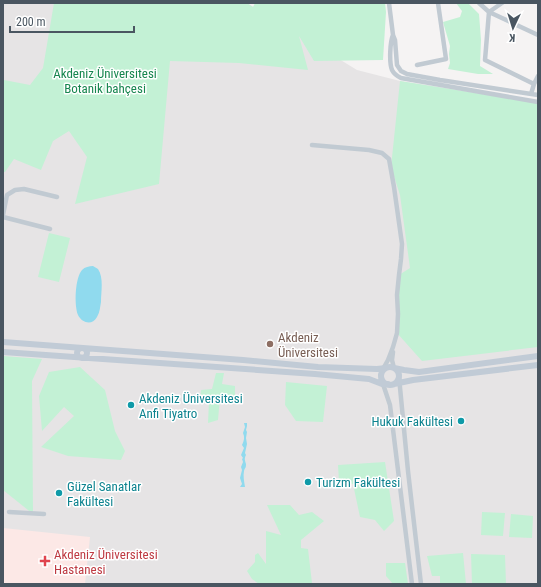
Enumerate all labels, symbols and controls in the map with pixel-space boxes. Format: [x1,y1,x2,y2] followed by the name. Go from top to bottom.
[10,8,134,34] scale bar
[493,8,533,48] north arrow
[16,15,46,29] text: 200 m
[508,31,516,44] text: K
[53,66,157,96] park label: Akdeniz Üniversitesi Botanik bahçesi
[278,330,338,360] place label: Akdeniz Üniversitesi
[265,339,275,349] marker: Akdeniz Üniversitesi
[139,391,243,421] place label: Akdeniz Üniversitesi Anfi Tiyatro
[126,400,136,410] marker: Akdeniz Üniversitesi Anfi Tiyatro
[371,414,453,429] place label: Hukuk Fakültesi
[456,416,466,426] marker: Hukuk Fakültesi
[316,475,400,490] place label: Turizm Fakültesi
[303,477,313,487] marker: Turizm Fakültesi
[67,479,141,509] place label: Güzel Sanatlar Fakültesi
[54,488,64,498] marker: Güzel Sanatlar Fakültesi
[54,547,158,577] place label: Akdeniz Üniversitesi Hastanesi
[39,555,51,567] marker: Akdeniz Üniversitesi Hastanesi

